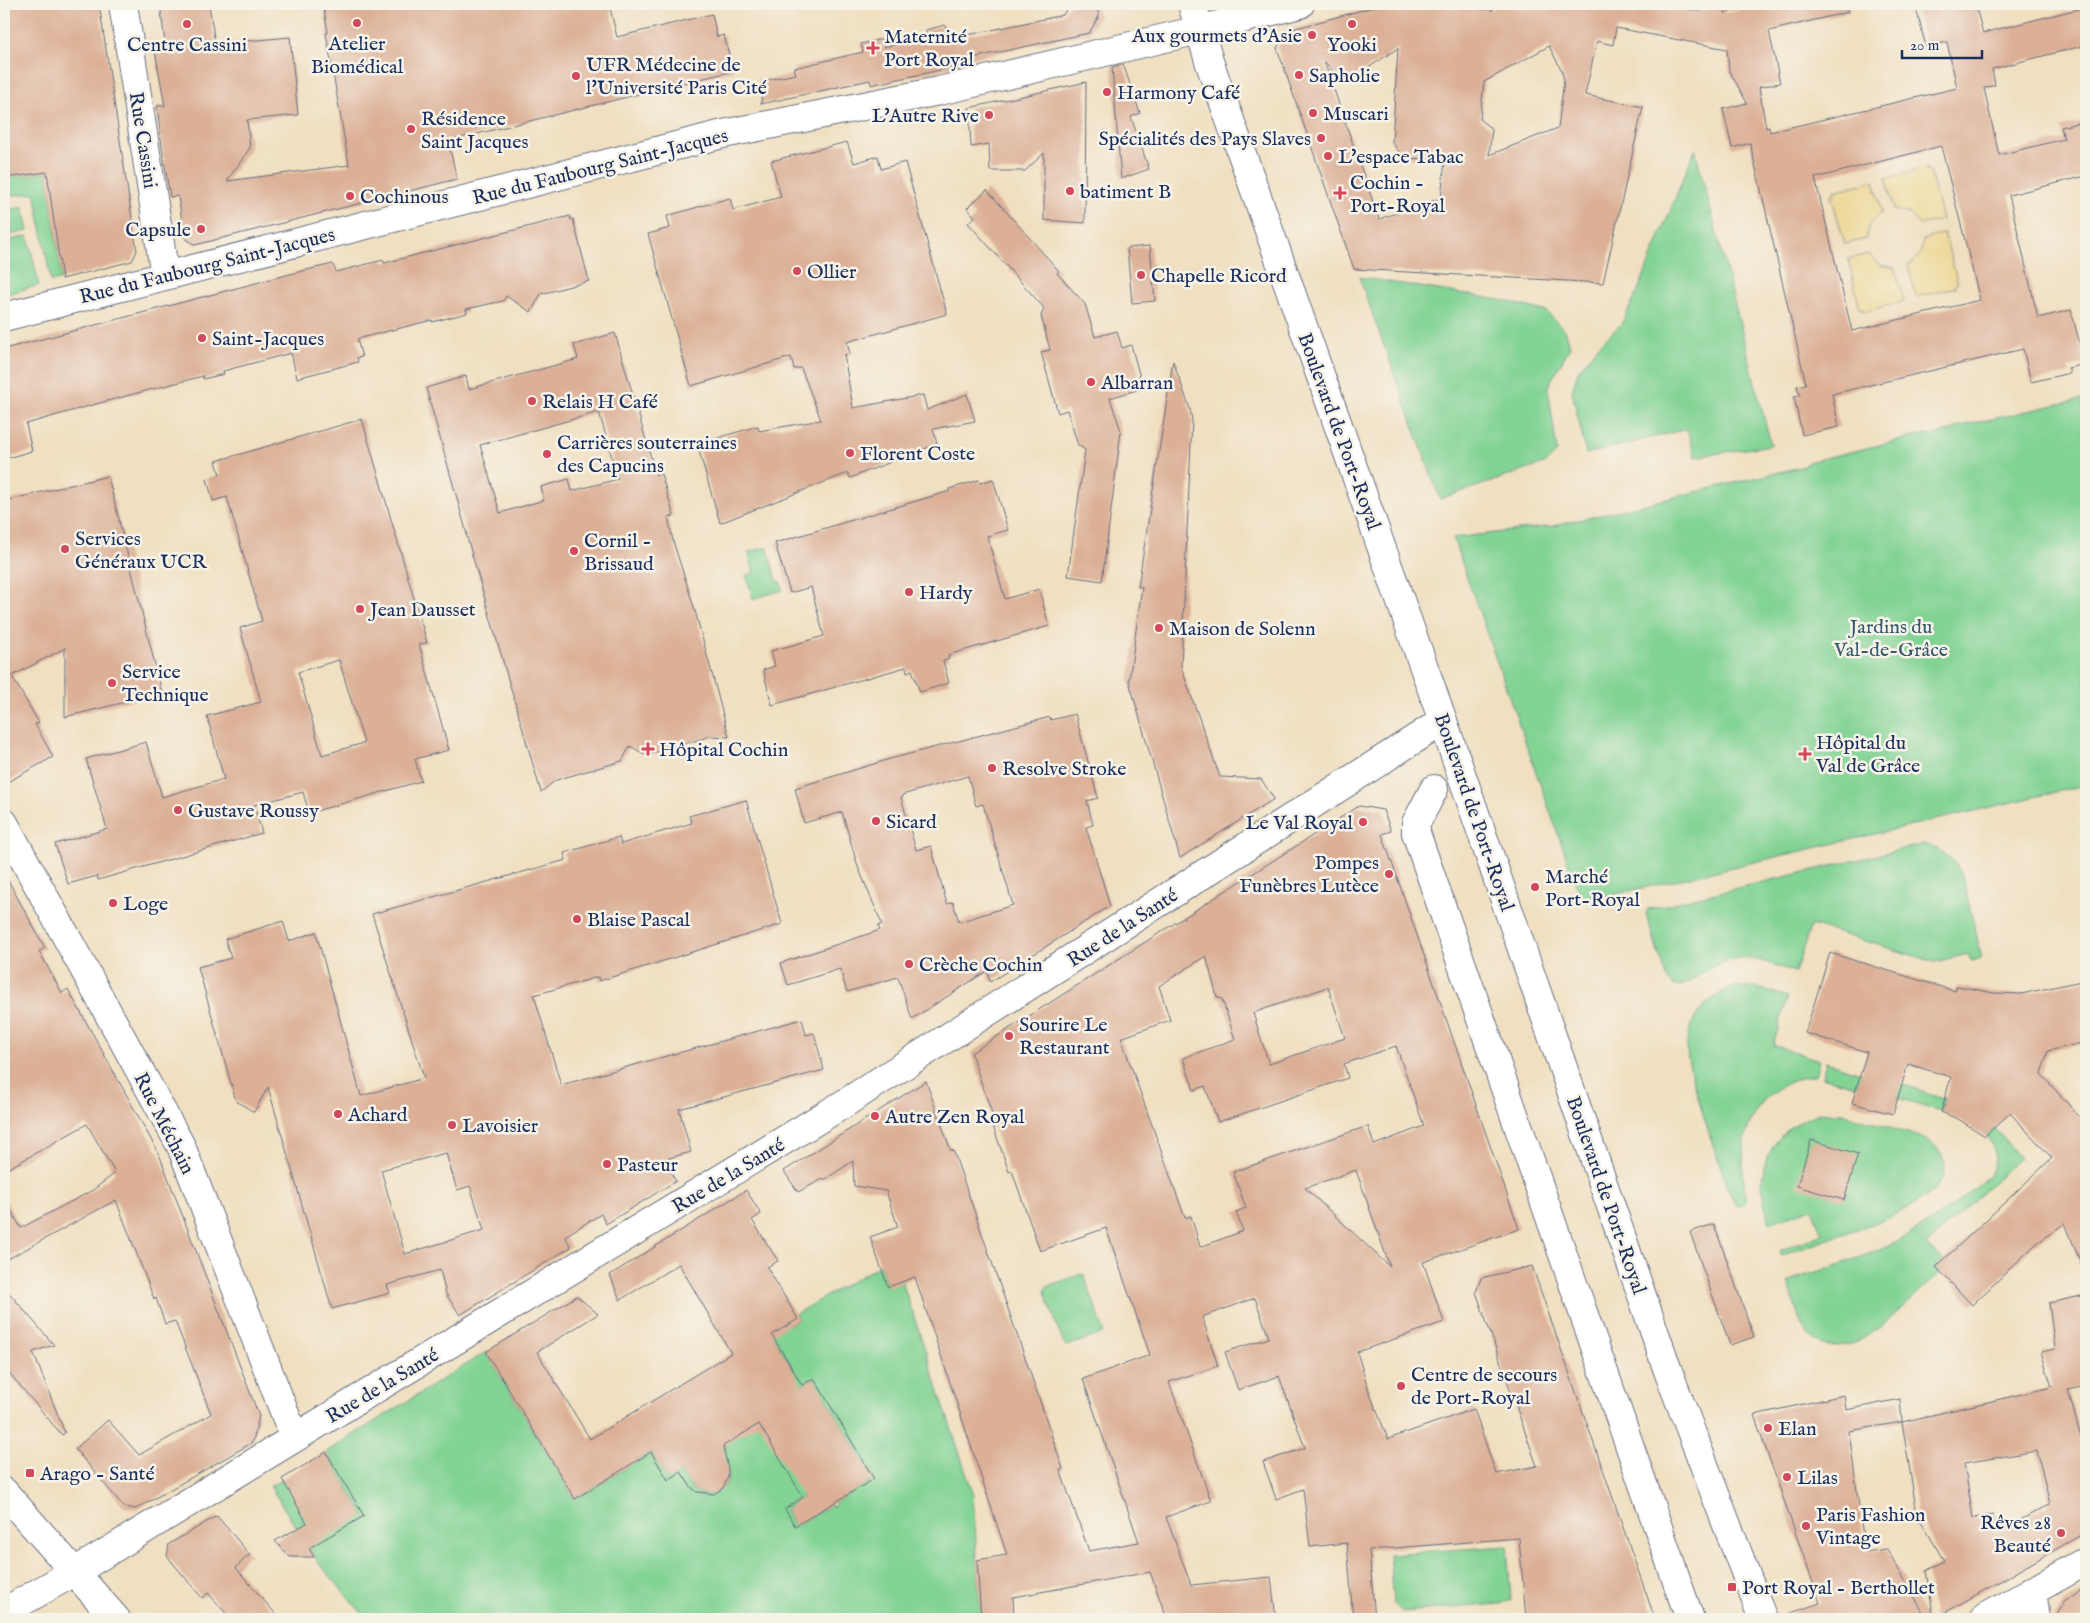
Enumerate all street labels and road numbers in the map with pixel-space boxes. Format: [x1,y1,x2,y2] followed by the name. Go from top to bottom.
[123,90,162,190] street label: Rue Cassini
[470,124,731,211] street label: Rue du Faubourg Saint-Jacques
[77,223,338,310] street label: Rue du Faubourg Saint-Jacques
[1291,330,1386,534] street label: Boulevard de Port-Royal
[1428,710,1519,915] street label: Boulevard de Port-Royal
[1063,883,1183,973] street label: Rue de la Santé
[127,1069,200,1179] street label: Rue Méchain
[1560,1093,1651,1298] street label: Boulevard de Port-Royal
[668,1133,790,1220] street label: Rue de la Santé
[322,1343,444,1430] street label: Rue de la Santé

